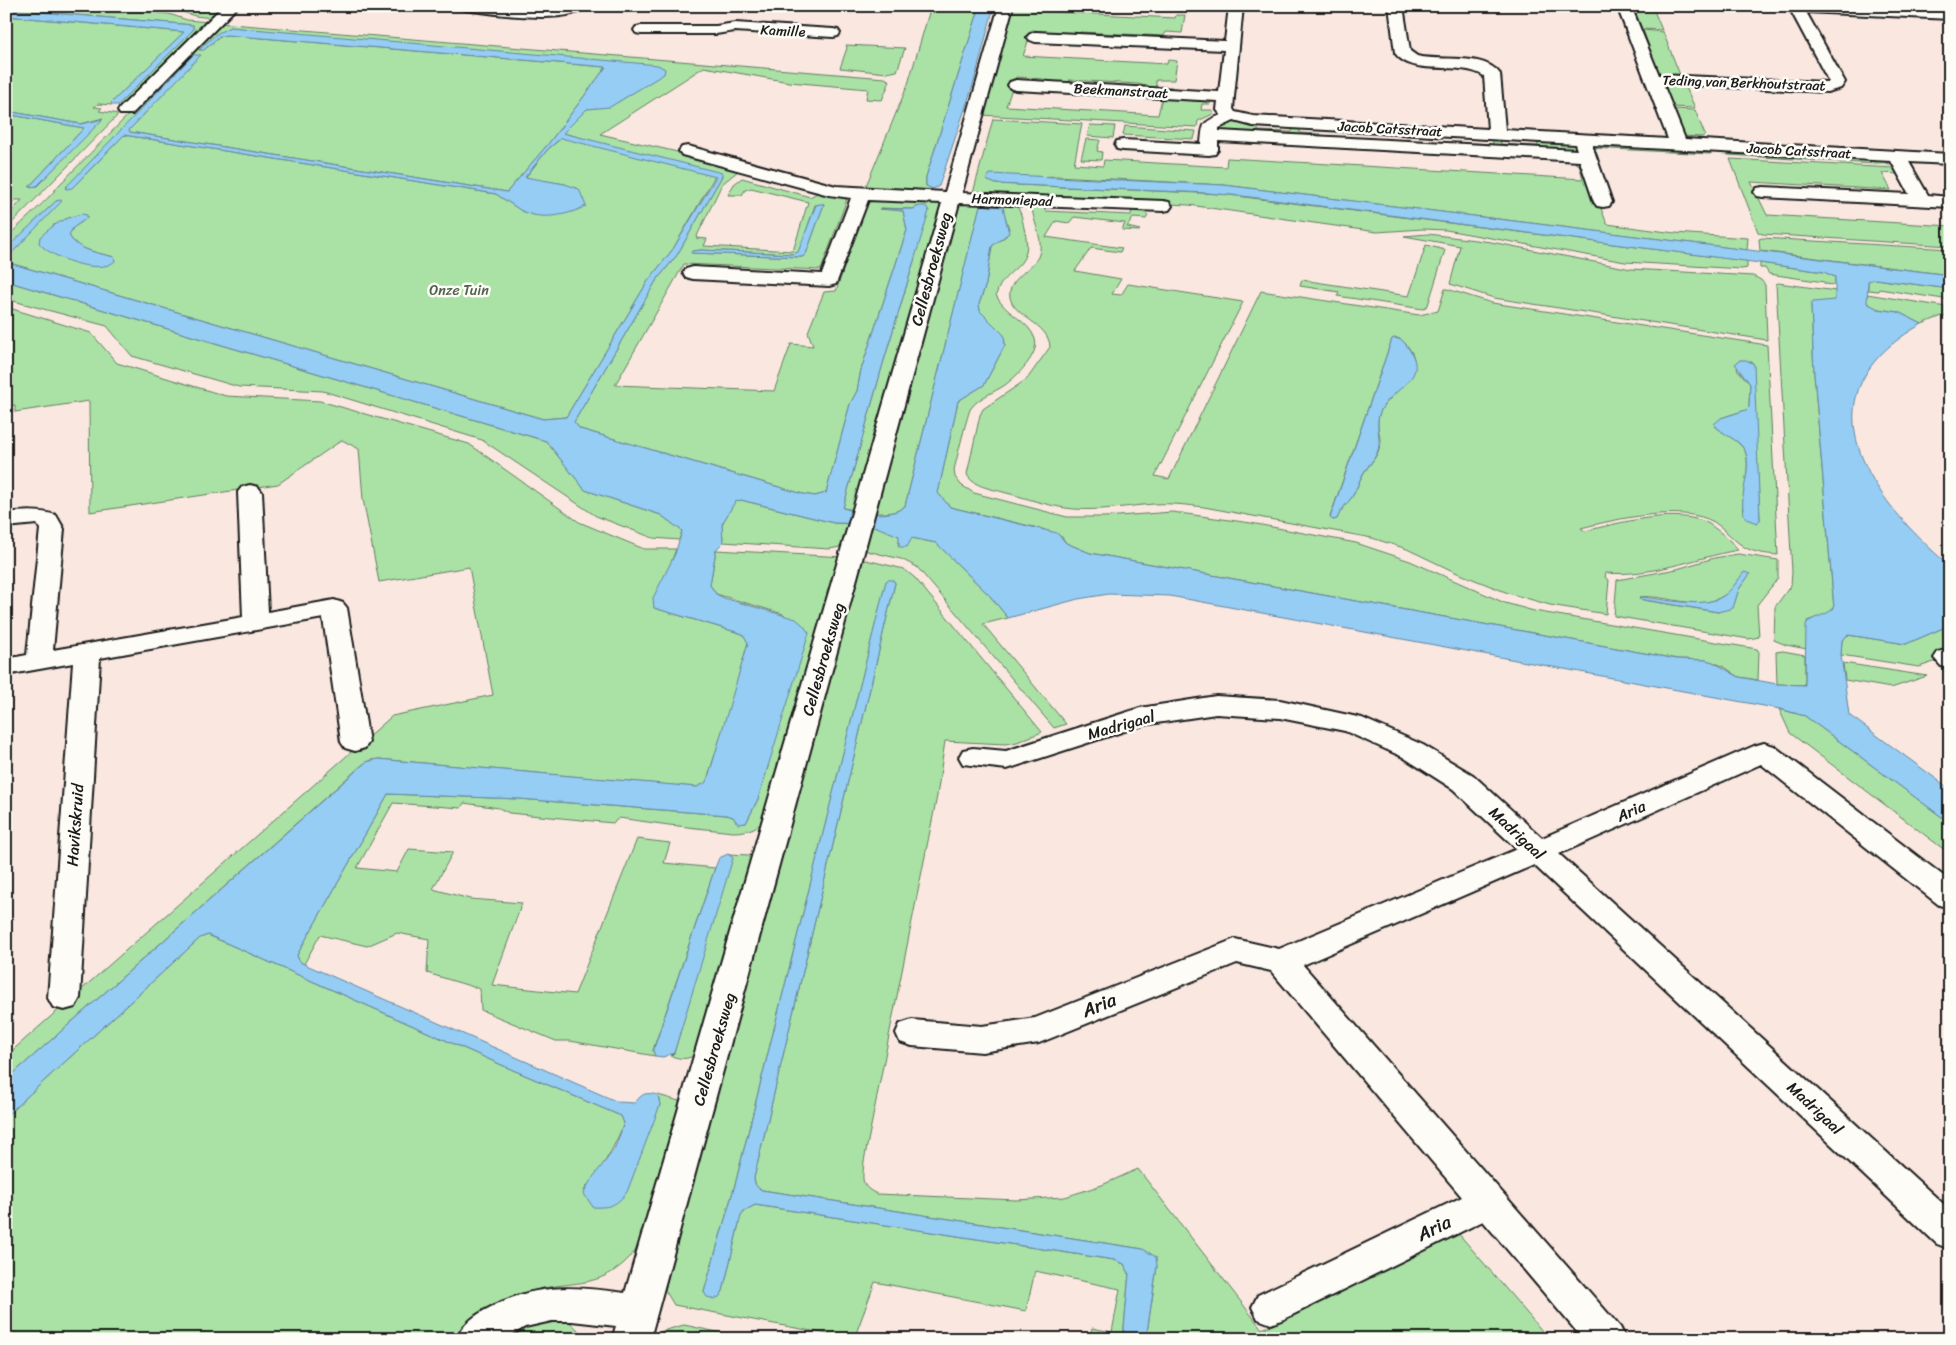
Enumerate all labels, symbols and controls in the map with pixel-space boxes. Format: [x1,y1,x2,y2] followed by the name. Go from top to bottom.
[760,17,806,45] street label: Kamille
[1662,68,1826,98] street label: Teding van Berkhoutstraat
[1073,76,1169,106] street label: Beekmanstraat
[1336,114,1443,144] street label: Jacob Catsstraat
[1745,136,1852,166] street label: Jacob Catsstraat
[971,186,1055,214] street label: Harmoniepad
[902,209,960,329] street label: Cellesbroeksweg
[429,278,489,303] park label: Onze Tuin
[793,599,853,719] street label: Cellesbroeksweg
[1084,701,1159,748] street label: Madrigaal
[58,781,92,867] street label: Havikskruid
[1611,791,1651,831] street label: Aria
[1482,799,1553,868] street label: Madrigaal
[1076,983,1122,1027] street label: Aria
[684,989,744,1109] street label: Cellesbroeksweg
[1780,1074,1851,1143] street label: Madrigaal
[1410,1205,1457,1251] street label: Aria

